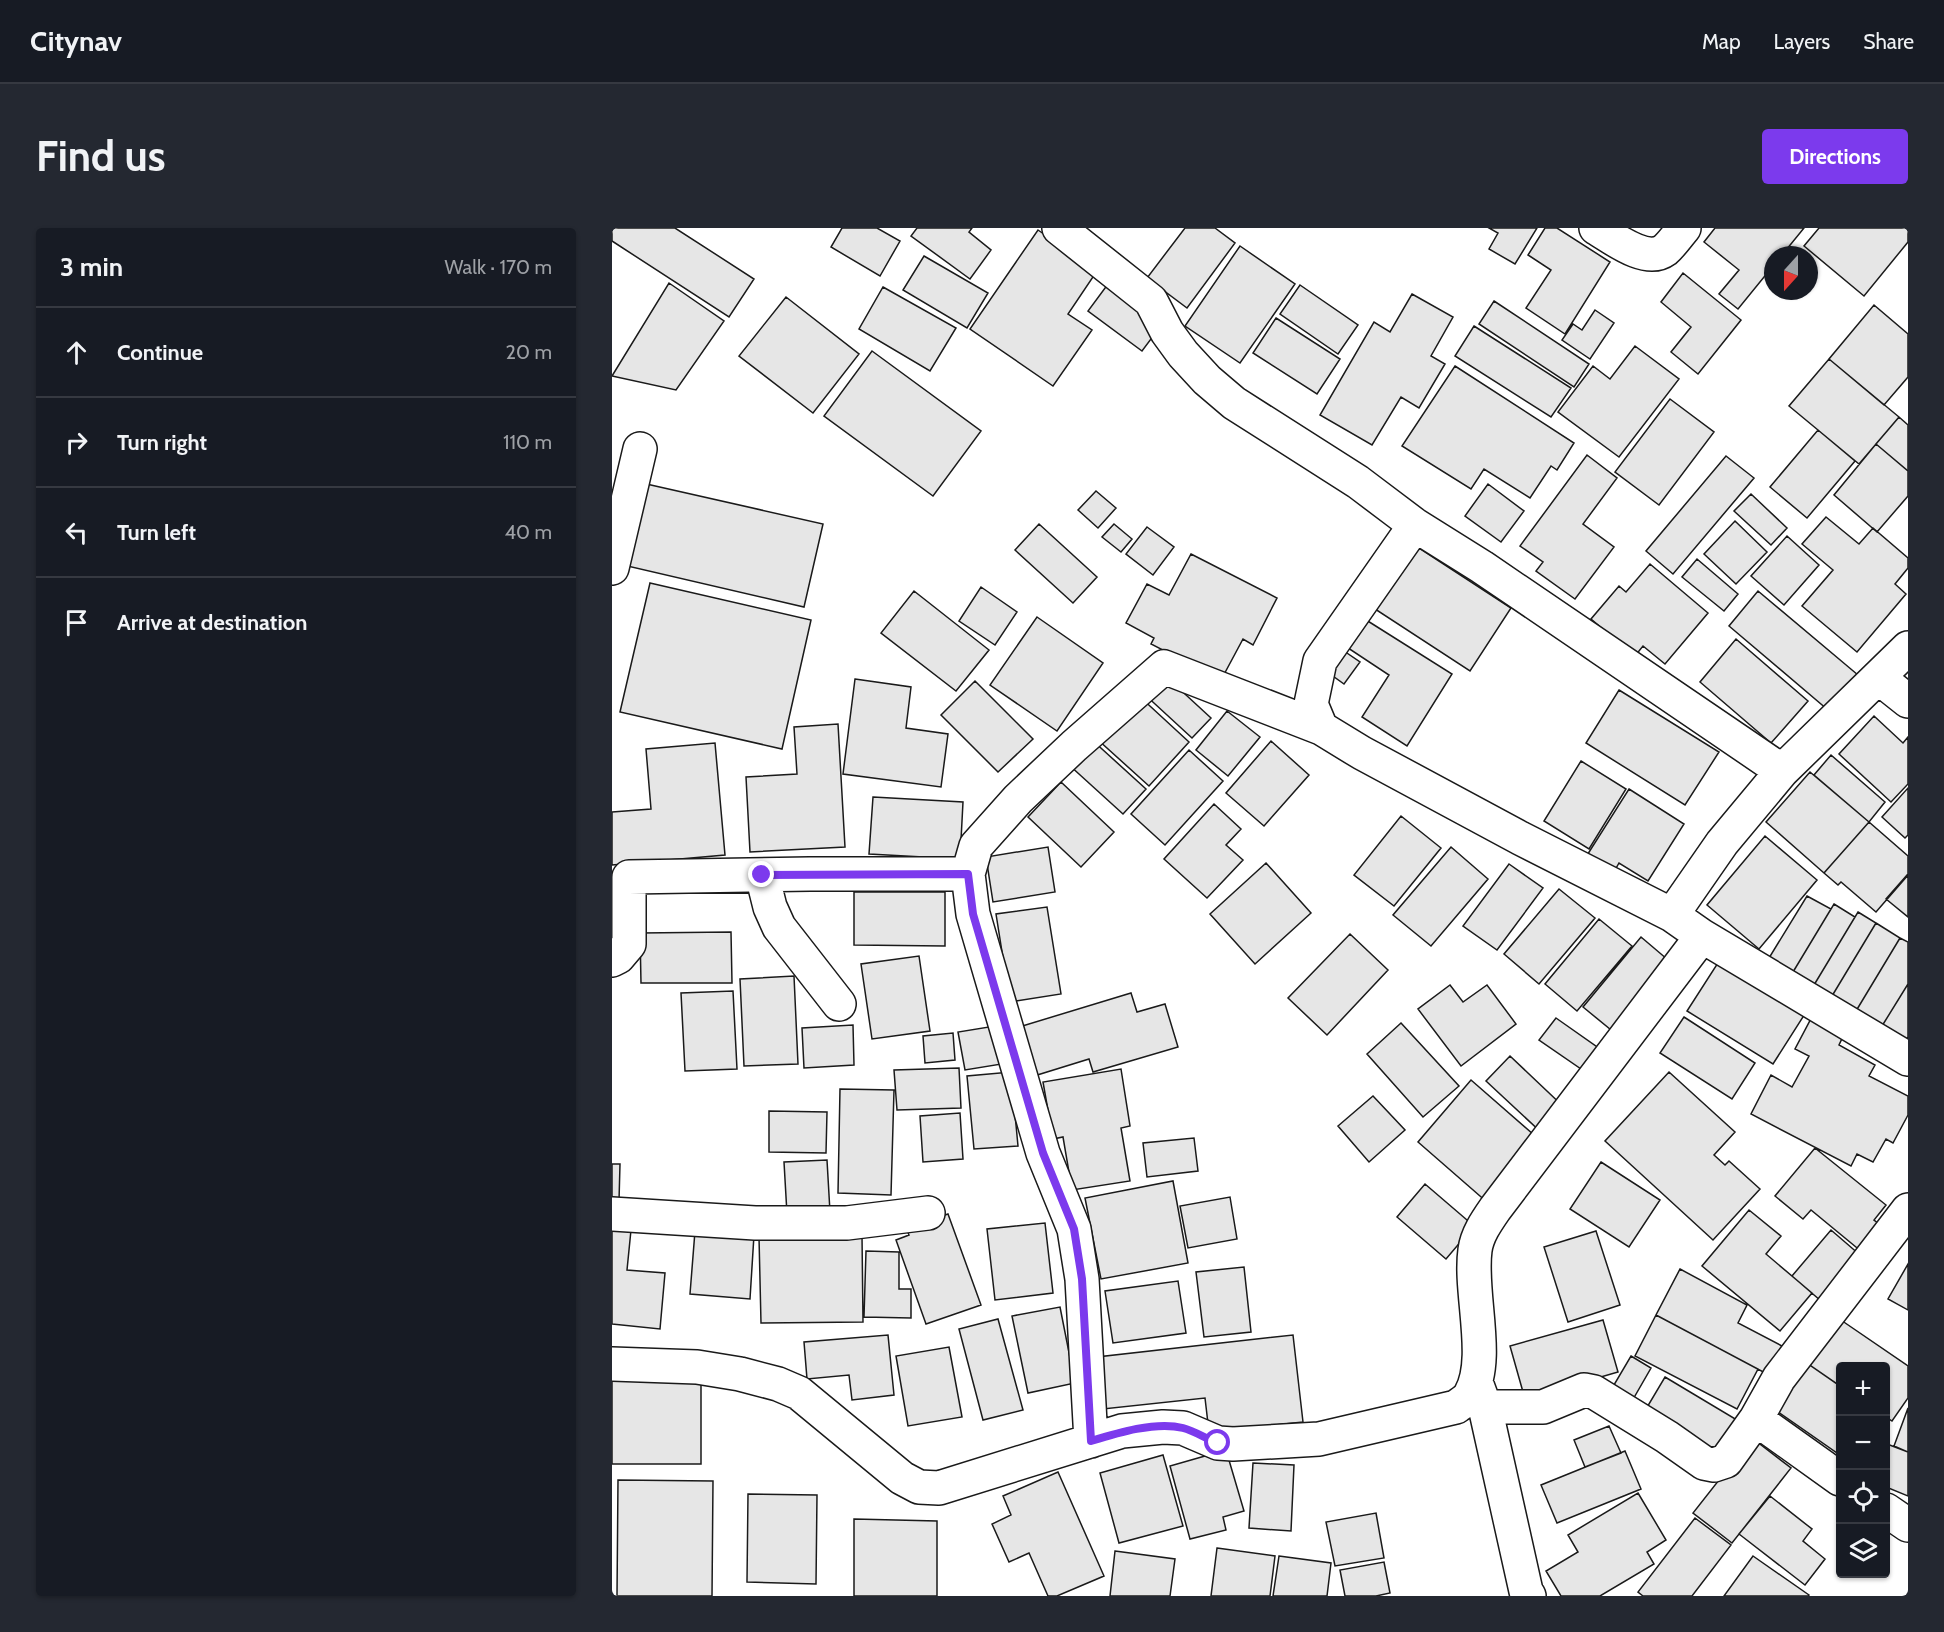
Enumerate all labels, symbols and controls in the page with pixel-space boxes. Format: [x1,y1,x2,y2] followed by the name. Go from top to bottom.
[30,24,122,58] text: Citynav
[1702,29,1741,54] text: Map
[1774,29,1830,54] text: Layers
[1863,29,1914,54] text: Share
[1762,129,1908,184] button: Directions
[36,130,165,182] text: Find us
[1764,246,1818,300] north arrow
[60,251,123,283] text: 3 min
[444,255,552,279] text: Walk · 170 m
[60,336,93,369] icon: ahead
[117,339,203,366] text: Continue
[506,340,552,364] text: 20 m
[60,426,93,459] icon: right
[117,429,207,456] text: Turn right
[503,430,552,454] text: 110 m
[60,516,93,549] icon: left
[117,519,196,546] text: Turn left
[504,520,552,544] text: 40 m
[60,606,93,639] icon: arrive
[117,609,307,636] text: Arrive at destination
[748,861,774,887] route end
[1836,1362,1890,1578] map controls
[1836,1362,1890,1416] button: +
[1836,1416,1890,1470] button: −
[1204,1429,1230,1455] route start
[1836,1470,1890,1524] button: locate
[1836,1524,1890,1578] button: layers

